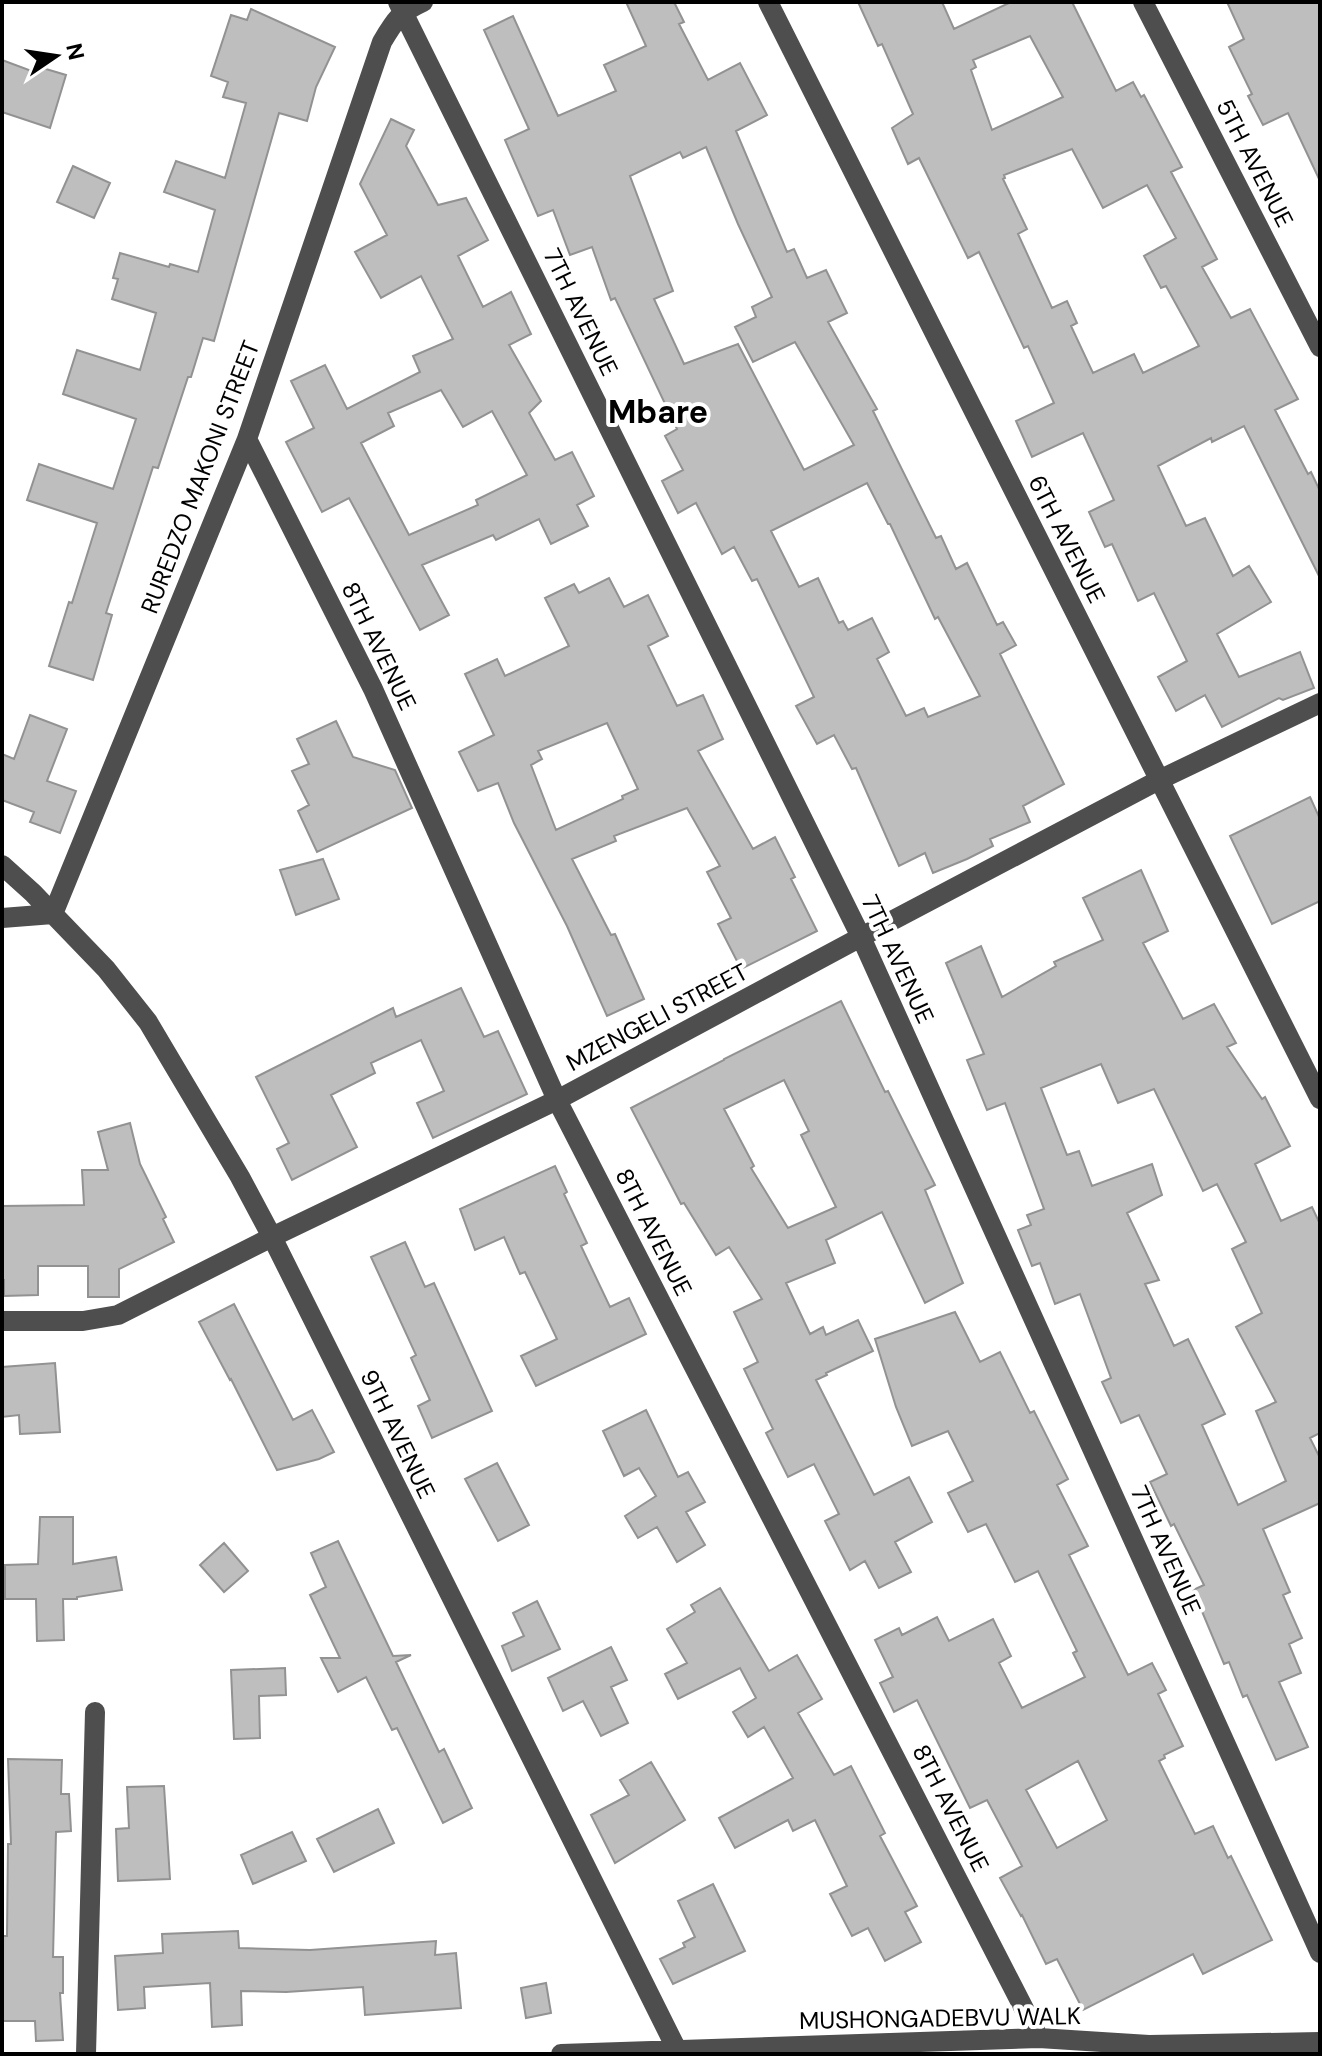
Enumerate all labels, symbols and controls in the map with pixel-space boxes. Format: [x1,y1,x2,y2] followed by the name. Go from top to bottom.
[16,16,96,96] north arrow
[59,41,91,63] text: N
[1210,94,1300,232] street label: 5TH AVENUE
[537,243,625,381] street label: 7TH AVENUE
[134,336,266,618] street label: RUREDZO MAKONI STREET
[608,391,708,433] district label: Mbare
[1022,470,1112,608] street label: 6TH AVENUE
[335,577,423,715] street label: 8TH AVENUE
[855,890,941,1028] street label: 7TH AVENUE
[561,956,753,1078] street label: MZENGELI STREET
[609,1163,699,1301] street label: 8TH AVENUE
[353,1364,443,1504] street label: 9TH AVENUE
[1124,1481,1208,1619] street label: 7TH AVENUE
[906,1739,996,1877] street label: 8TH AVENUE
[799,2000,1081,2036] street label: MUSHONGADEBVU WALK

